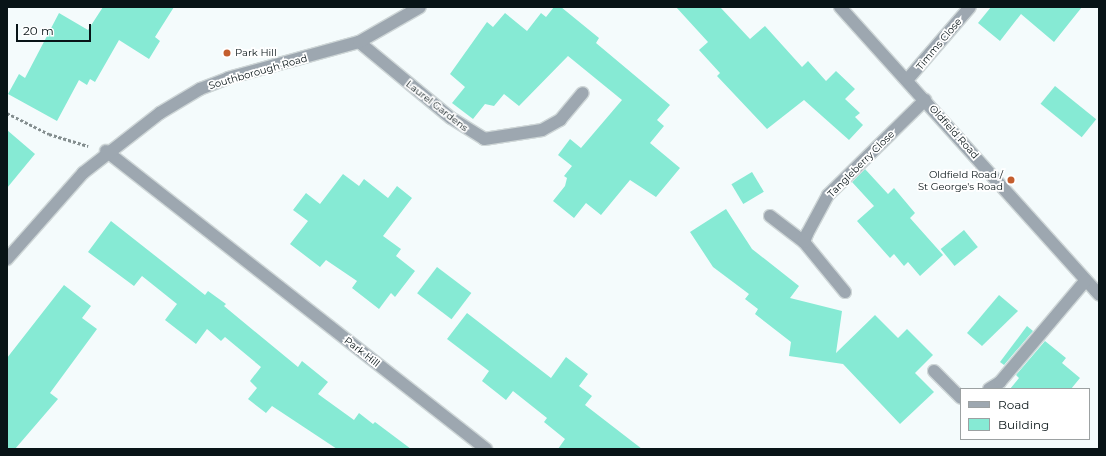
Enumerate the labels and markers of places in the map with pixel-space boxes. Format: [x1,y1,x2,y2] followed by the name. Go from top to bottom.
[235,47,277,59] place label: Park Hill
[222,48,232,58] marker: Park Hill
[918,168,1003,192] place label: Oldfield Road / St George's Road
[1006,175,1016,185] marker: Oldfield Road / St George's Road

